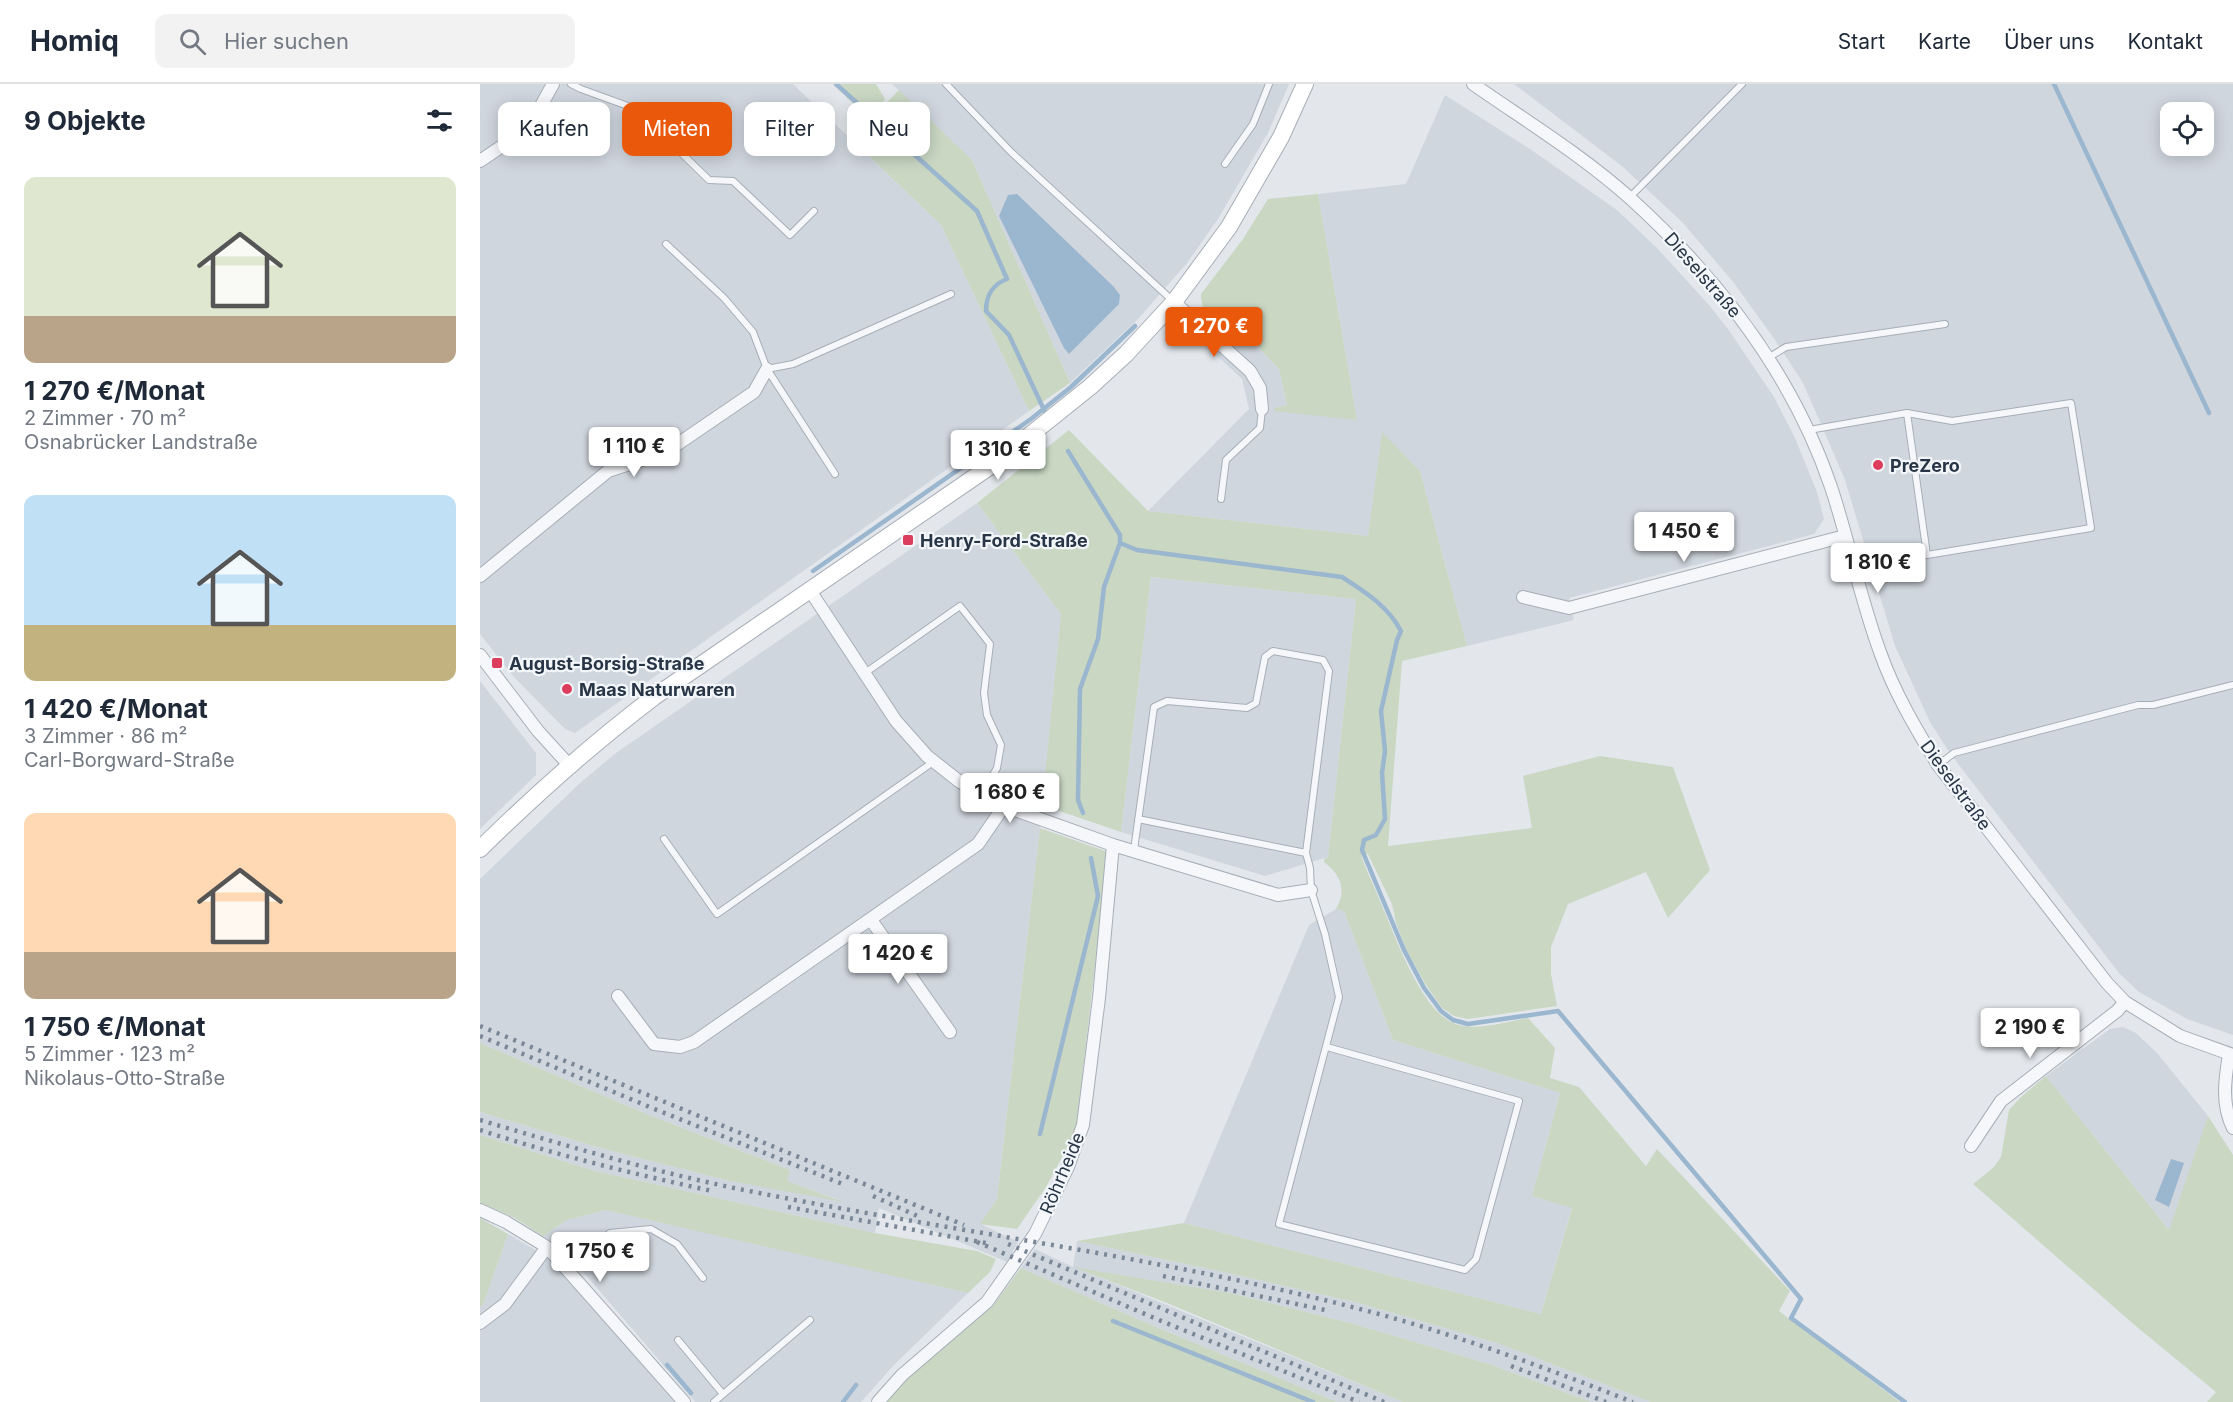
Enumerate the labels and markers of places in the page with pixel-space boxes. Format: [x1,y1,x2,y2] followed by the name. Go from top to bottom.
[1159,307,1269,358] pin: 1 270 €
[579,427,689,478] pin: 1 110 €
[943,430,1053,481] pin: 1 310 €
[1890,455,1960,476] place label: PreZero
[1871,458,1885,472] marker: PreZero
[1629,512,1739,563] pin: 1 450 €
[920,530,1088,551] place label: Henry-Ford-Straße
[901,533,915,547] marker: Henry-Ford-Straße
[1823,543,1933,594] pin: 1 810 €
[509,653,705,674] place label: August-Borsig-Straße
[490,656,504,670] marker: August-Borsig-Straße
[579,679,735,700] place label: Maas Naturwaren
[560,682,574,696] marker: Maas Naturwaren
[955,773,1065,824] pin: 1 680 €
[843,934,953,985] pin: 1 420 €
[1975,1008,2085,1059] pin: 2 190 €
[545,1232,655,1283] pin: 1 750 €

